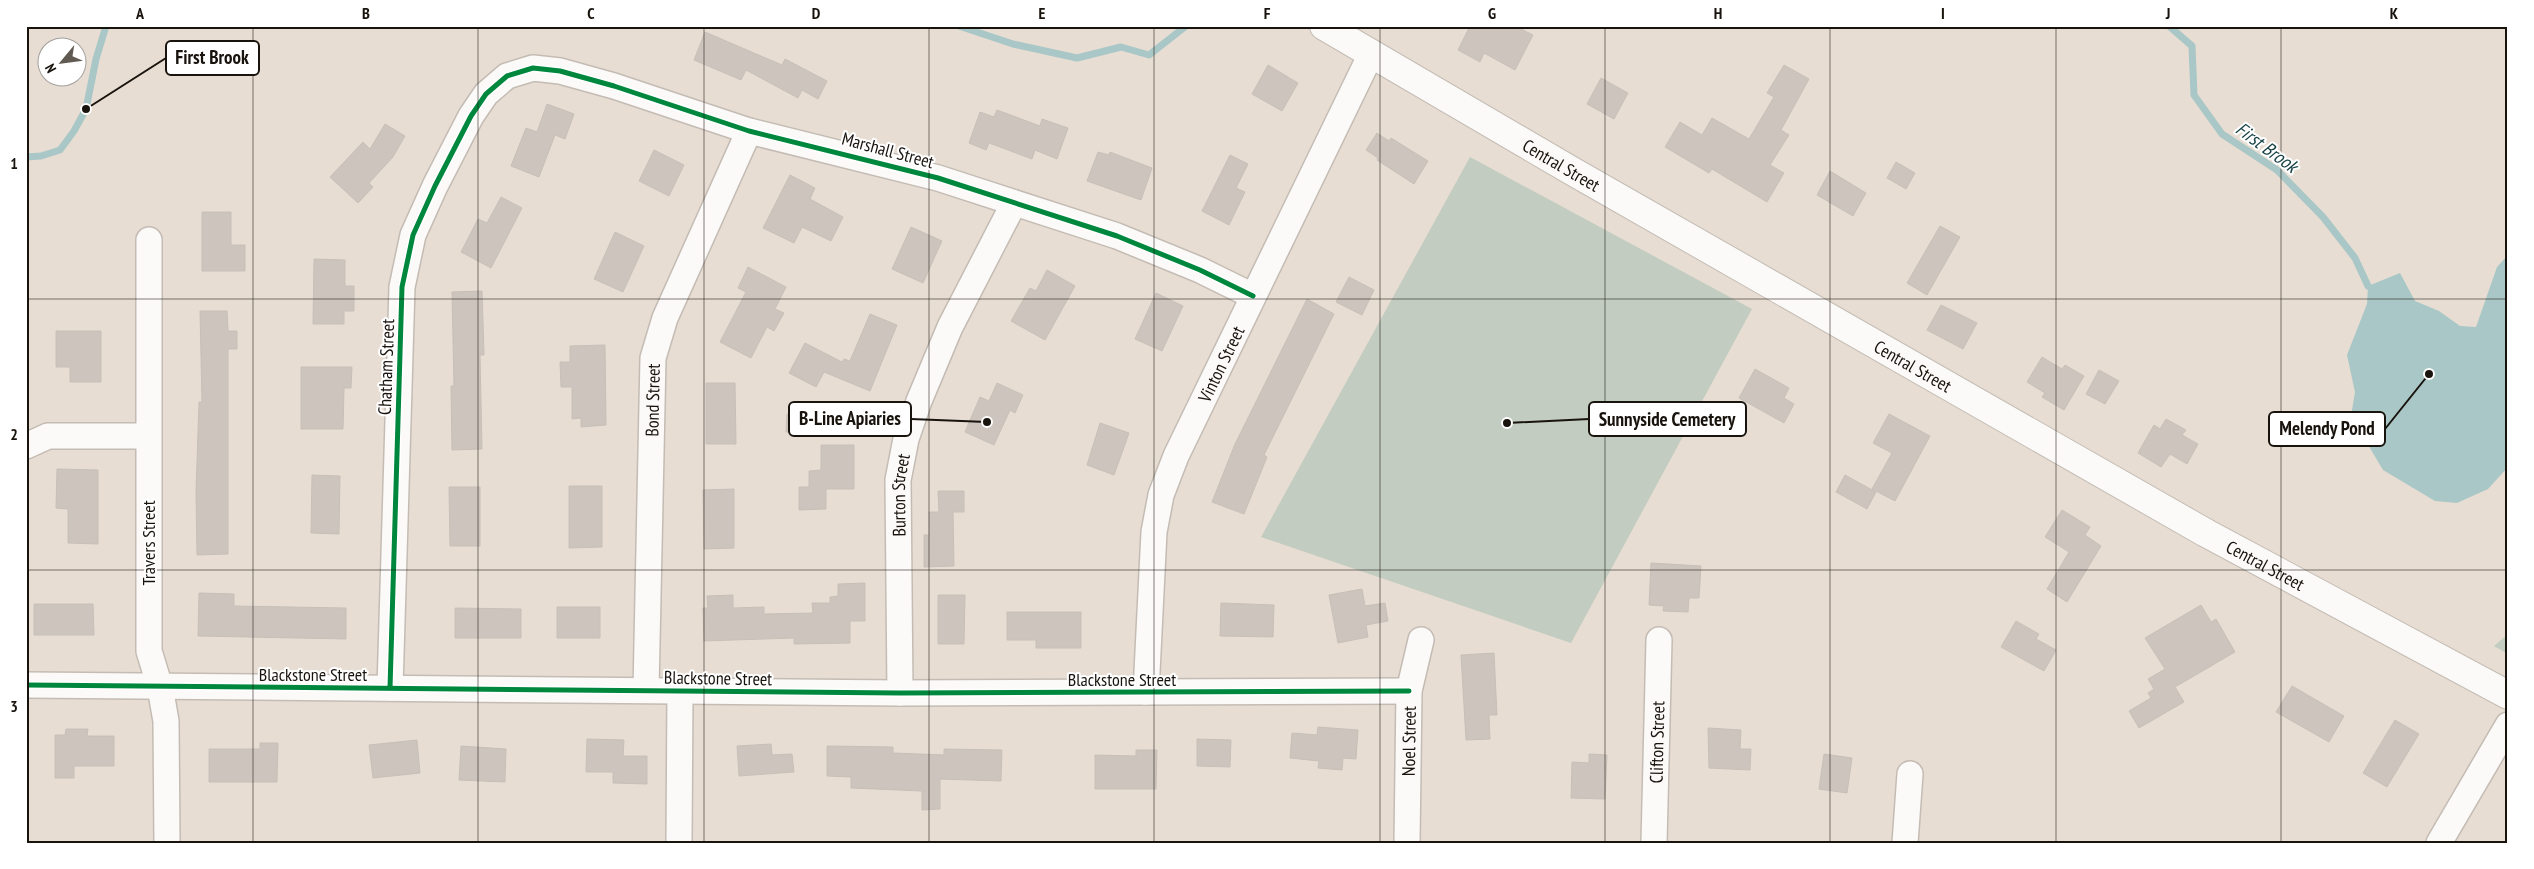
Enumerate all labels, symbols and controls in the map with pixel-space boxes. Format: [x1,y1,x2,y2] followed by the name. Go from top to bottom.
[135,3,145,23] text: A
[362,3,370,23] text: B
[587,3,595,23] text: C
[812,3,821,23] text: D
[1039,3,1046,23] text: E
[1264,3,1271,23] text: F
[1488,3,1496,23] text: G
[1714,3,1722,23] text: H
[1941,3,1945,23] text: I
[2165,3,2170,23] text: J
[2390,3,2399,23] text: K
[38,38,88,88] north arrow
[166,41,259,75] callout: First Brook
[175,45,249,69] text: First Brook
[41,61,60,76] text: N
[2231,116,2305,179] water label: First Brook
[839,127,937,173] street label: Marshall Street
[1519,133,1604,196] street label: Central Street
[10,153,18,173] text: 1
[373,318,399,415] street label: Chatham Street
[1192,322,1249,407] street label: Vinton Street
[1870,335,1956,397] street label: Central Street
[640,363,664,437] street label: Bond Street
[789,402,911,436] callout: B-Line Apiaries
[1589,402,1746,436] callout: Sunnyside Cemetery
[799,406,901,430] text: B-Line Apiaries
[1599,407,1736,431] text: Sunnyside Cemetery
[2269,412,2385,446] callout: Melendy Pond
[2279,416,2375,440] text: Melendy Pond
[10,424,18,444] text: 2
[886,452,914,537] street label: Burton Street
[137,500,160,586] street label: Travers Street
[2223,535,2309,595] street label: Central Street
[259,663,367,686] street label: Blackstone Street
[664,666,772,690] street label: Blackstone Street
[1068,668,1176,691] street label: Blackstone Street
[10,696,18,716] text: 3
[1644,701,1669,784] street label: Clifton Street
[1396,706,1420,776] street label: Noel Street

